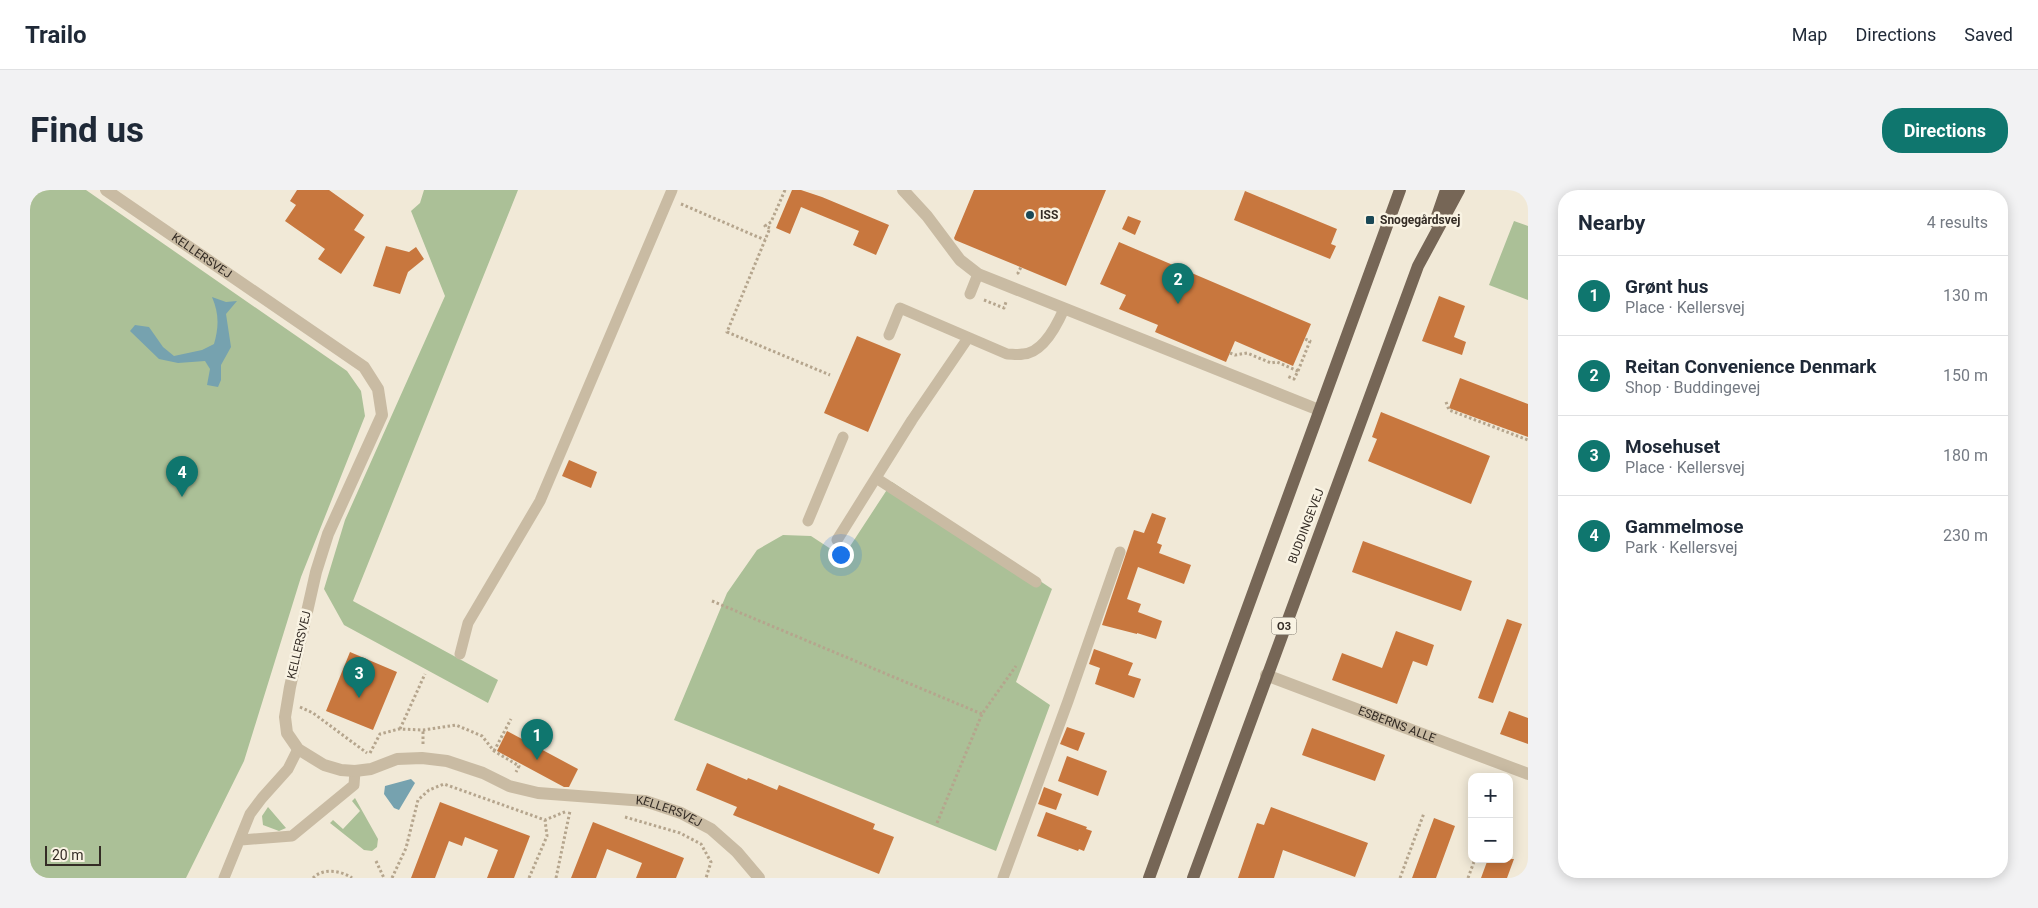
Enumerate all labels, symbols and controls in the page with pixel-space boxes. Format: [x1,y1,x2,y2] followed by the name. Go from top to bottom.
[25,21,87,49] text: Trailo
[1792,24,1827,45] text: Map
[1855,24,1936,45] text: Directions
[1964,24,2013,45] text: Saved
[1882,108,2008,153] button: Directions
[30,110,144,151] text: Find us
[1040,208,1058,222] place label: ISS
[1024,209,1036,221] marker: ISS
[1578,211,1645,235] text: Nearby
[1380,213,1460,227] place label: Snogegårdsvej
[1927,213,1988,232] text: 4 results
[1364,214,1376,226] marker: Snogegårdsvej
[169,230,234,281] street label: KELLERSVEJ
[1162,263,1194,304] pin: 2
[1625,275,1708,298] text: Grønt hus
[1589,286,1599,305] text: 1
[1943,286,1988,305] text: 130 m
[1625,298,1745,317] text: Place · Kellersvej
[1625,355,1876,378] text: Reitan Convenience Denmark
[1589,366,1599,385] text: 2
[1943,366,1988,385] text: 150 m
[1625,378,1760,397] text: Shop · Buddingevej
[1625,435,1720,458] text: Mosehuset
[1589,446,1599,465] text: 3
[1943,446,1988,465] text: 180 m
[166,456,198,497] pin: 4
[1625,458,1745,477] text: Place · Kellersvej
[1285,487,1327,565] street label: BUDDINGEVEJ
[1625,515,1744,538] text: Gammelmose
[1589,526,1599,545] text: 4
[1943,526,1988,545] text: 230 m
[1625,538,1738,557] text: Park · Kellersvej
[828,542,854,568] your location
[284,609,314,681] street label: KELLERSVEJ
[1272,618,1296,634] road number: O3
[343,657,375,698] pin: 3
[1356,703,1438,746] street label: ESBERNS ALLE
[521,719,553,760] pin: 1
[1468,773,1513,863] map controls
[1468,773,1513,818] button: +
[635,793,704,830] street label: KELLERSVEJ
[1468,818,1513,863] button: −
[45,843,101,866] scale bar
[52,847,84,863] text: 20 m

